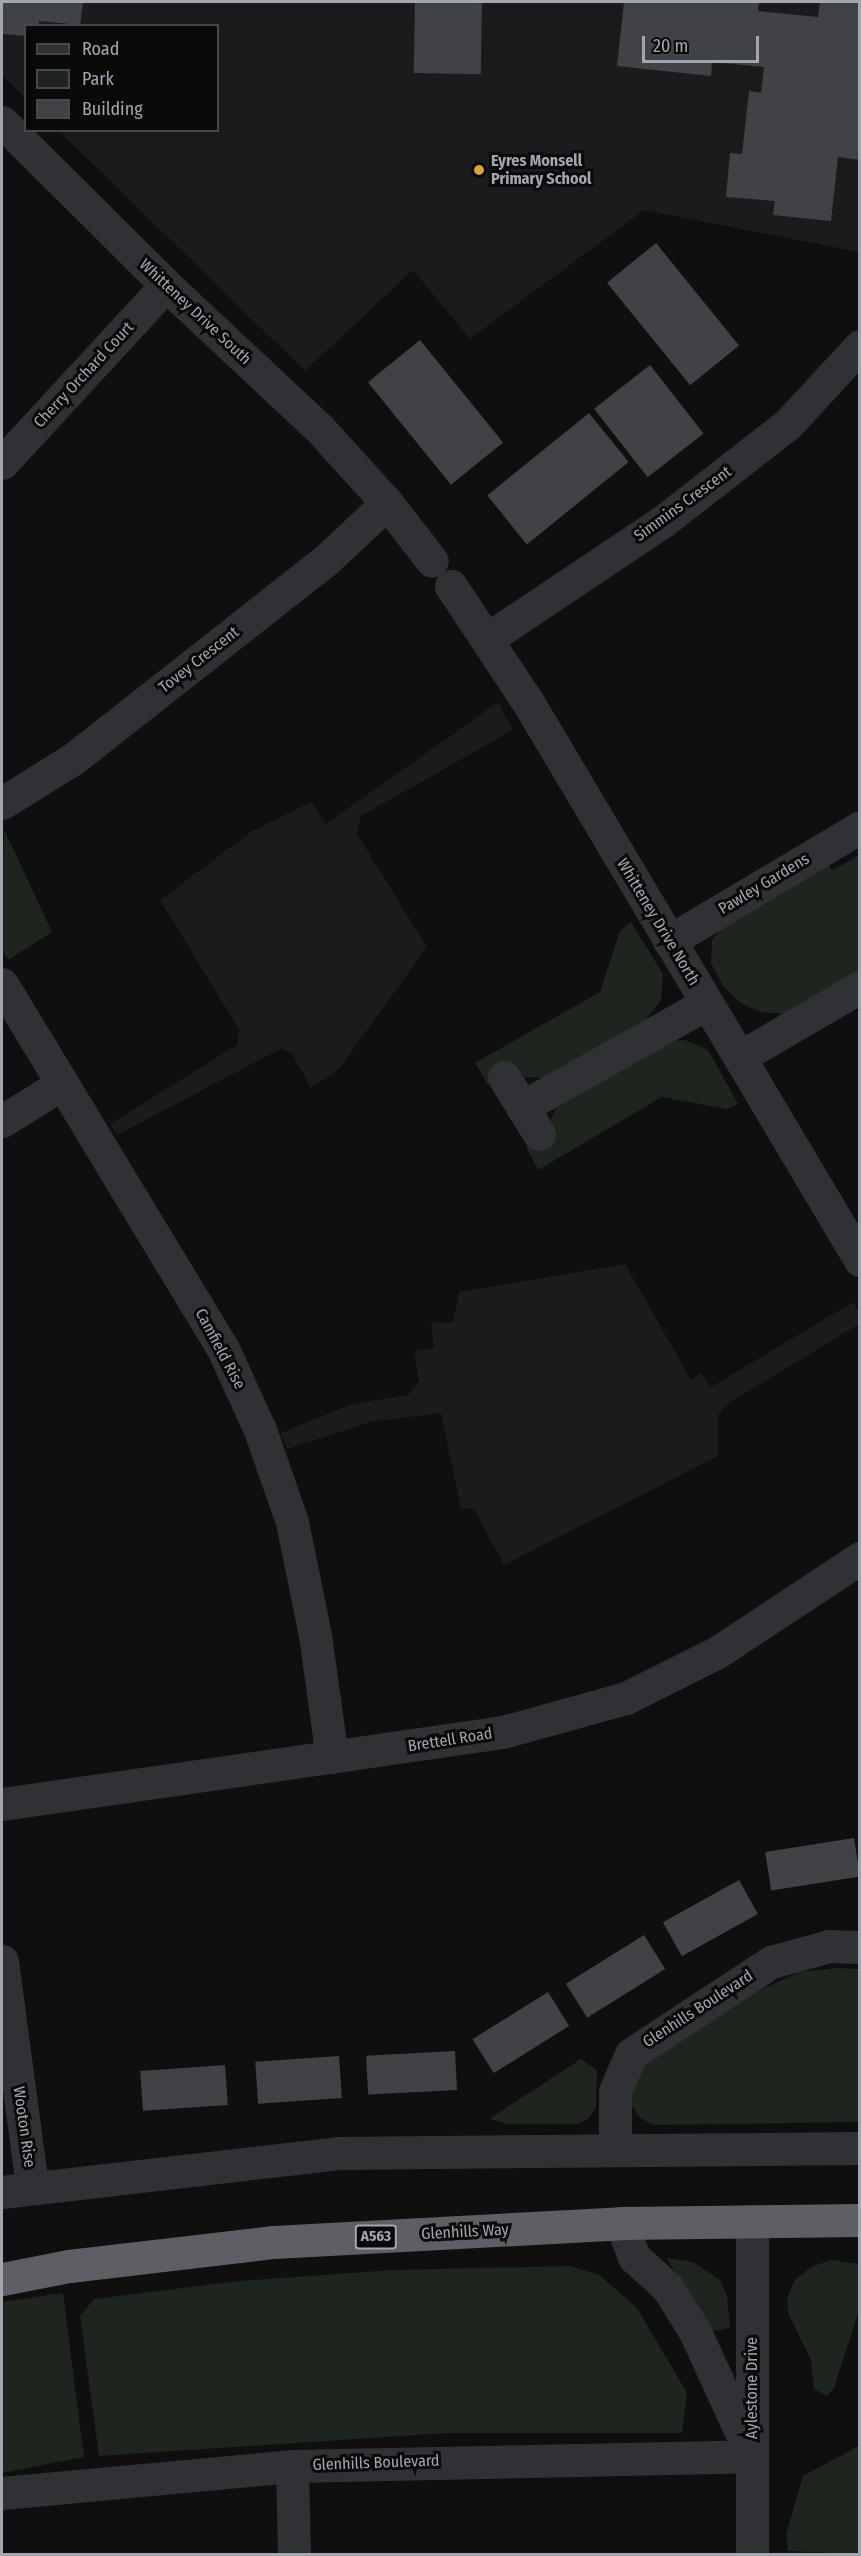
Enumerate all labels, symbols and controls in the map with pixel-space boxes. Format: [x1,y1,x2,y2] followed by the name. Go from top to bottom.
[24,24,219,132] legend
[645,24,762,62] scale bar
[653,35,688,57] text: 20 m
[82,38,119,60] text: Road
[82,68,114,90] text: Park
[82,98,143,120] text: Building
[491,151,591,189] place label: Eyres Monsell Primary School
[472,163,486,177] marker: Eyres Monsell Primary School
[135,255,255,369] street label: Whitteney Drive South
[30,318,138,432] street label: Cherry Orchard Court
[631,462,735,546] street label: Simmins Crescent
[155,623,243,697] street label: Tovey Crescent
[715,849,813,919] street label: Pawley Gardens
[612,855,704,989] street label: Whitteney Drive North
[191,1305,249,1393] street label: Camfield Rise
[406,1724,494,1756] street label: Brettell Road
[639,1966,757,2052] street label: Glenhills Boulevard
[9,2085,39,2169] street label: Wooton Rise
[421,2220,509,2244] street label: Glenhills Way
[354,2225,398,2249] road number: A563
[742,2337,762,2439] street label: Aylestone Drive
[312,2451,440,2475] street label: Glenhills Boulevard

